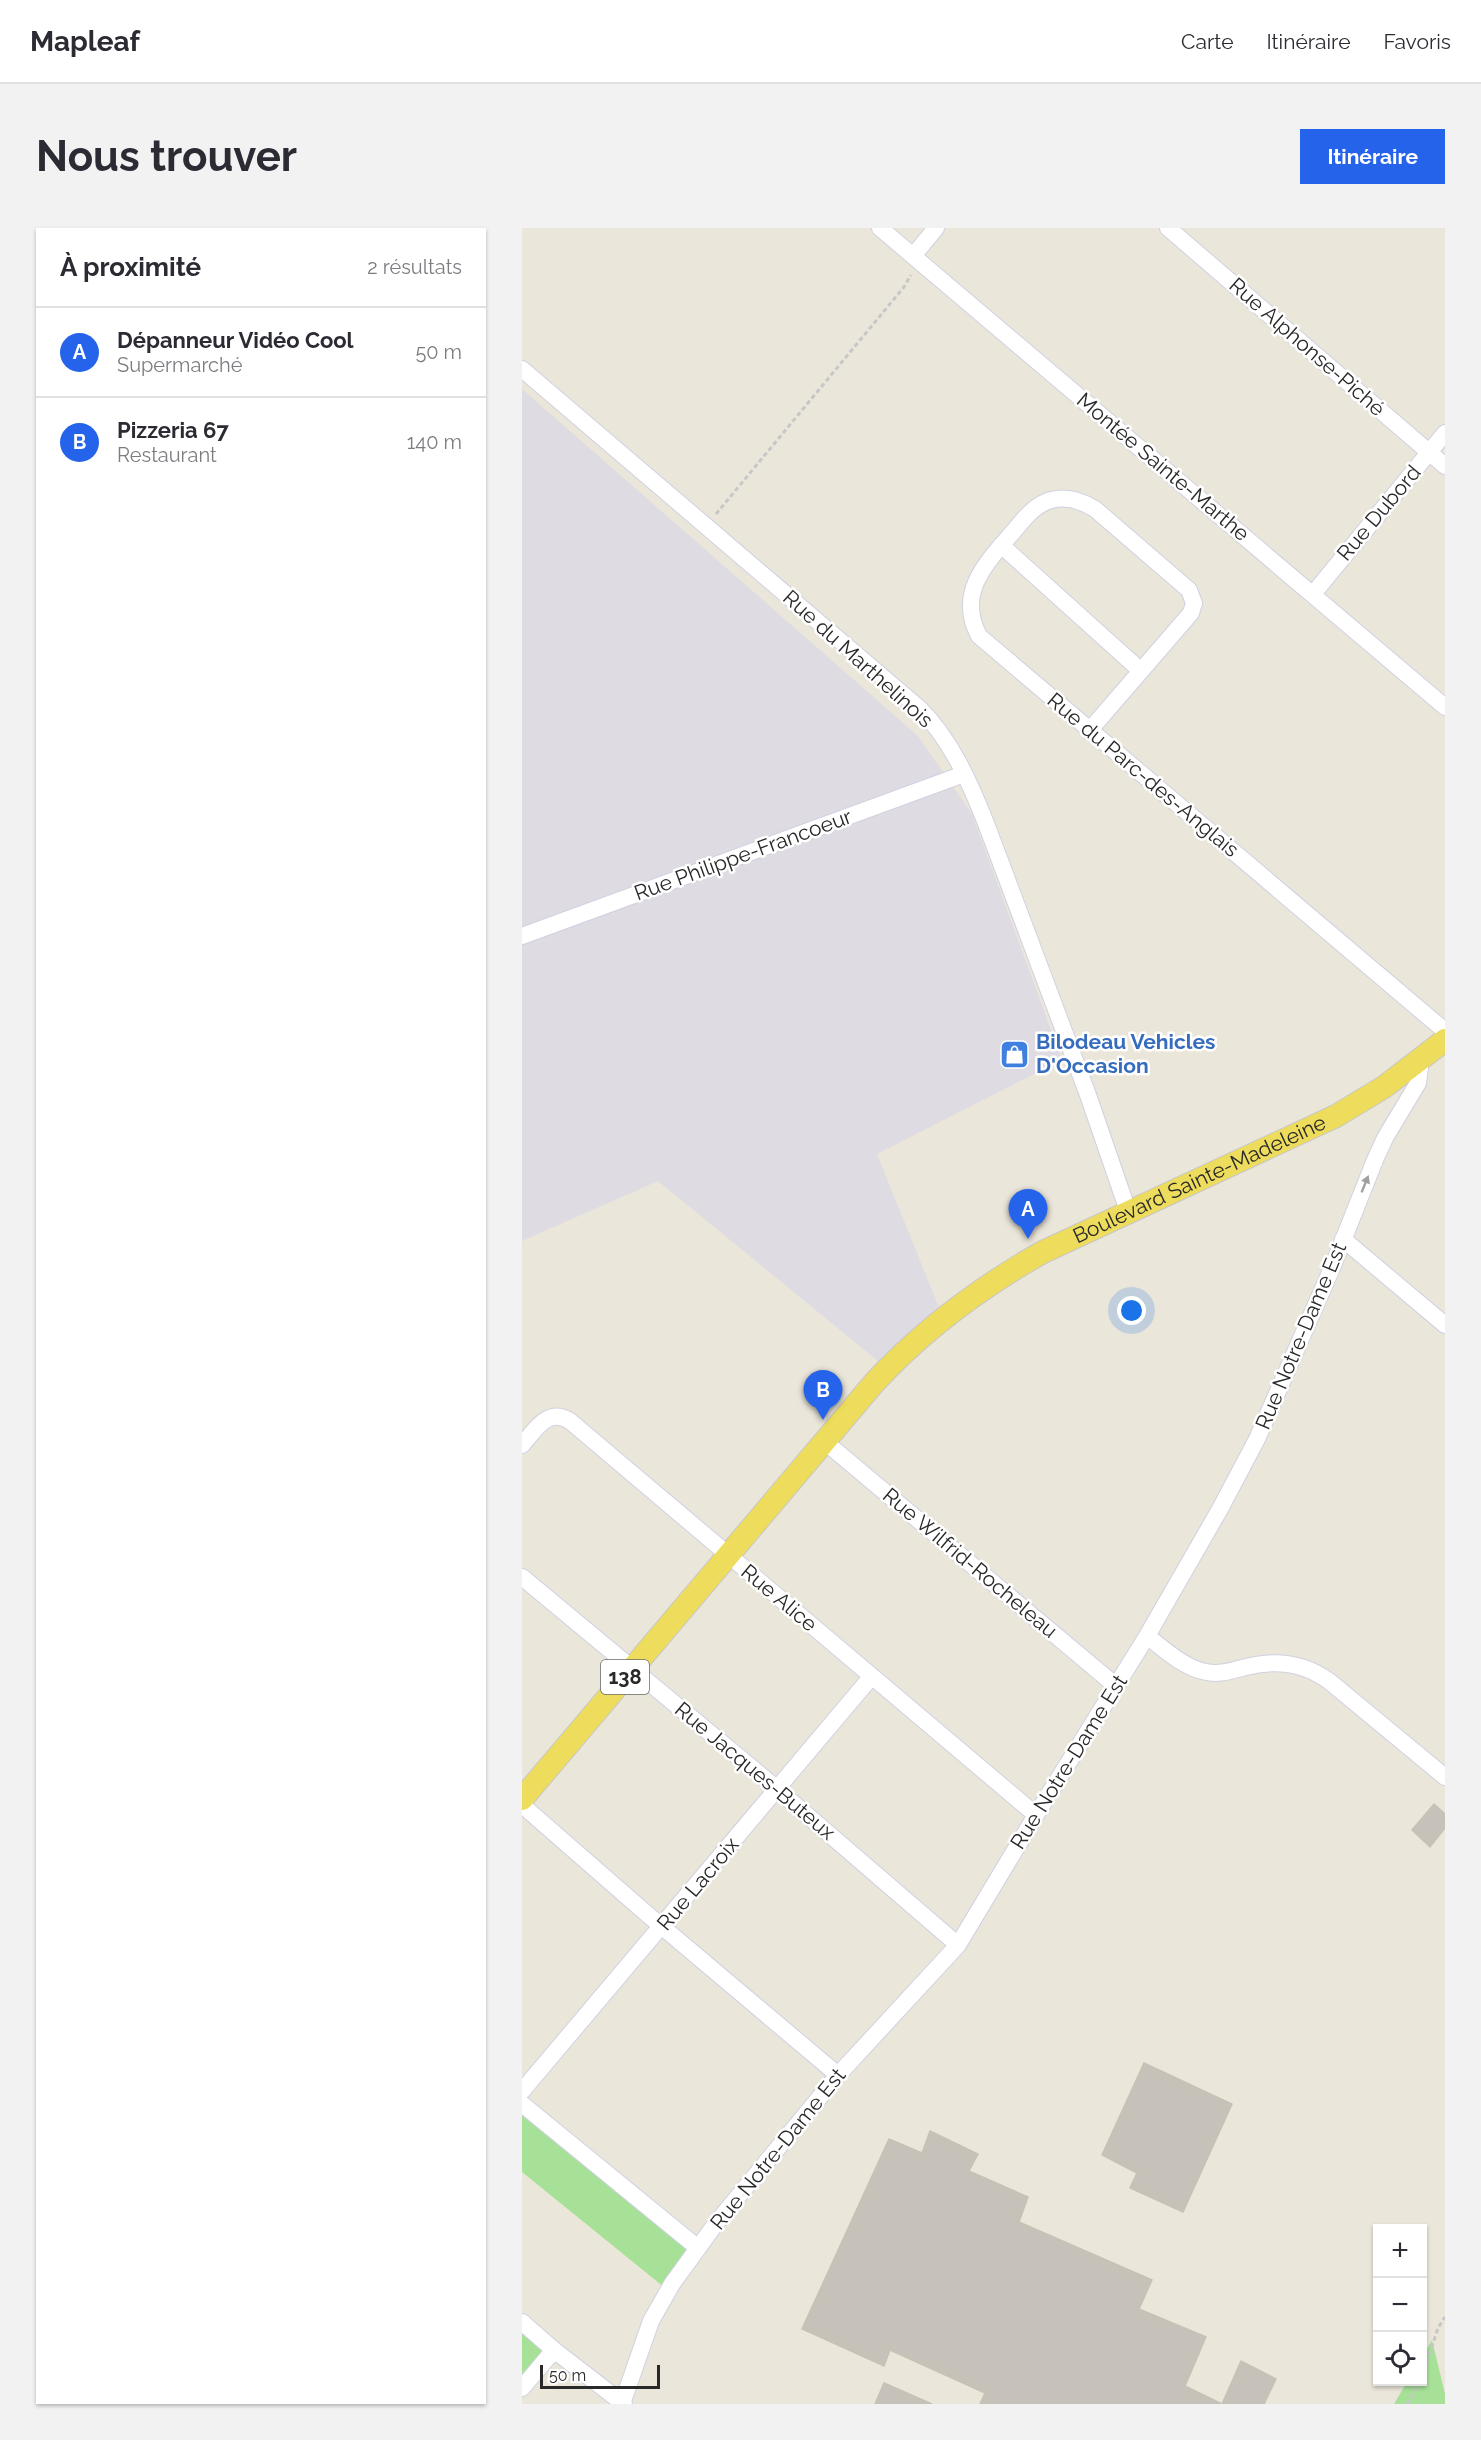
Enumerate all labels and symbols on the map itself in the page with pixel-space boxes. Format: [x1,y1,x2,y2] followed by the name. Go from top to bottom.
[1224,272,1390,421] street label: Rue Alphonse-Piché
[1072,387,1255,546] street label: Montée Sainte-Marthe
[1332,460,1426,565] street label: Rue Dubord
[778,585,938,733] street label: Rue du Marthelinois
[1043,687,1244,862] street label: Rue du Parc-des-Anglais
[631,803,856,906] street label: Rue Philippe-Francoeur
[1036,1029,1215,1078] place label: Bilodeau Vehicles D'Occasion
[999,1038,1031,1070] shop icon: Bilodeau Vehicles D'Occasion
[1069,1110,1330,1248] street label: Boulevard Sainte-Madeleine
[1360,1175,1370,1193] one-way arrow
[1008,1190,1048,1239] pin: A
[1250,1239,1351,1433] street label: Rue Notre-Dame Est
[1117,1296,1146,1325] your location
[804,1370,842,1420] pin: B
[878,1482,1063,1643] street label: Rue Wilfrid-Rocheleau
[736,1559,822,1637] street label: Rue Alice
[601,1660,649,1694] road number: 138
[1005,1670,1132,1853] street label: Rue Notre-Dame Est
[670,1696,841,1845] street label: Rue Jacques-Buteux
[652,1832,744,1935] street label: Rue Lacroix
[705,2063,850,2235] street label: Rue Notre-Dame Est
[540,2362,660,2390] scale bar

